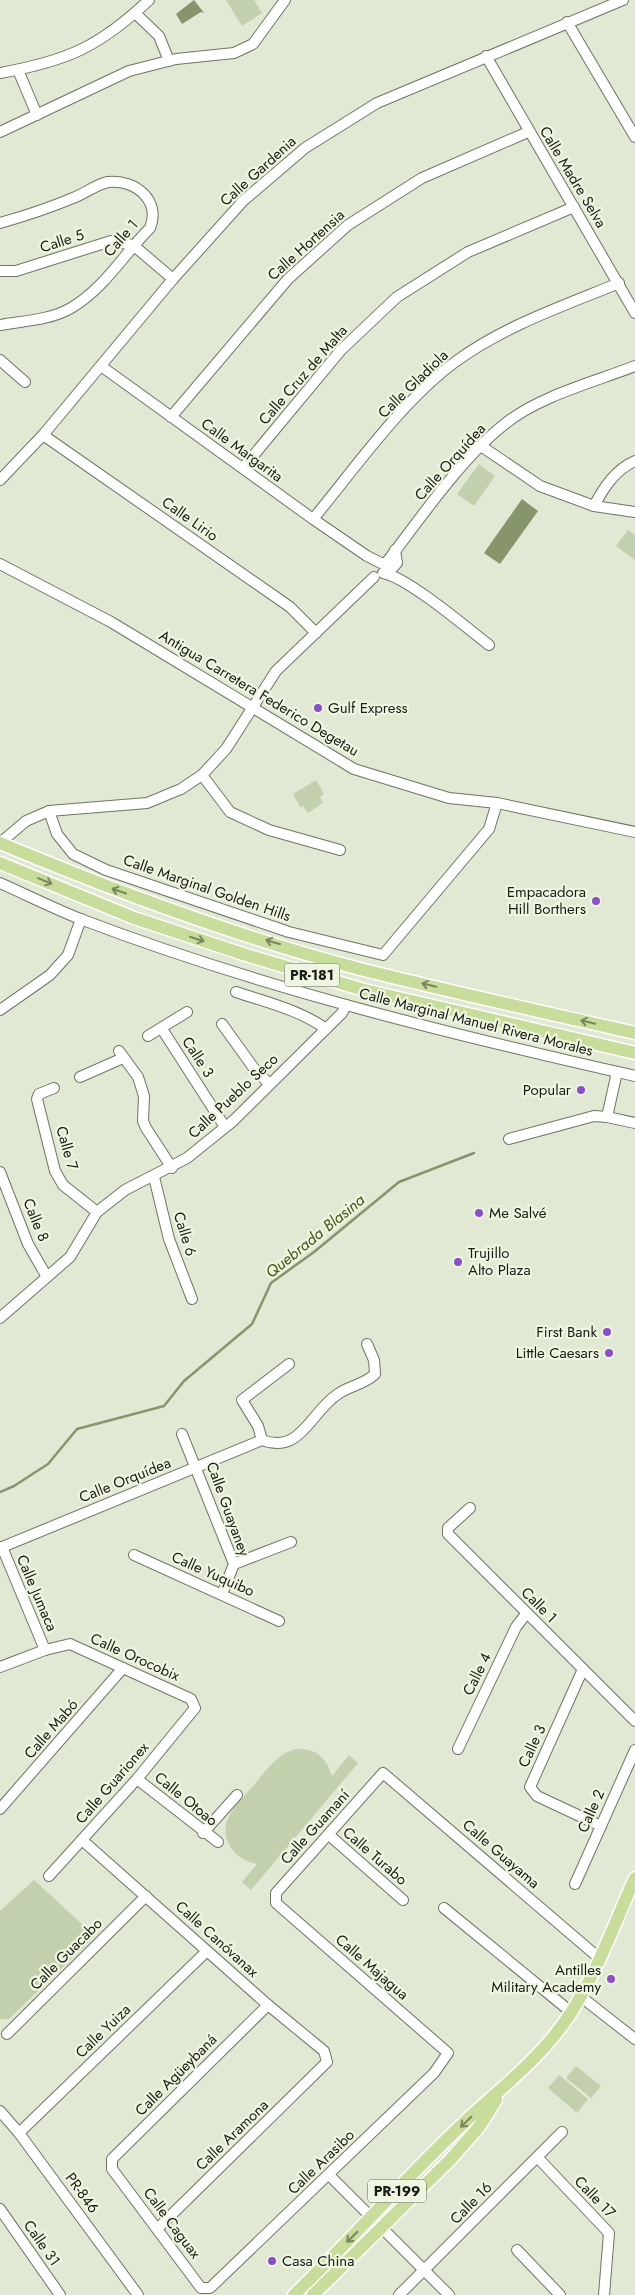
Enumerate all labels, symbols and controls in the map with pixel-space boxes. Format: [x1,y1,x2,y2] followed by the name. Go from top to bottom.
[534,122,612,232] street label: Calle Madre Selva
[215,131,301,211] street label: Calle Gardenia
[263,204,349,286] street label: Calle Hortensia
[98,214,144,262] street label: Calle 1
[37,224,87,258] street label: Calle 5
[253,320,353,430] street label: Calle Cruz de Malta
[373,345,453,423] street label: Calle Gladiola
[196,413,288,487] street label: Calle Margarita
[409,419,491,505] street label: Calle Orquídea
[157,491,223,547] street label: Calle Lirio
[155,624,363,762] street label: Antigua Carretera Federico Degetau
[328,697,408,719] place label: Gulf Express
[312,702,324,714] marker: Gulf Express
[120,849,294,927] street label: Calle Marginal Golden Hills
[37,877,52,887] one-way arrow
[507,881,586,920] place label: Empacadora Hill Borthers
[111,886,127,895] one-way arrow
[590,895,602,907] marker: Empacadora Hill Borthers
[189,935,204,944] one-way arrow
[265,937,281,947] one-way arrow
[284,964,340,986] road number: PR-181
[422,980,438,989] one-way arrow
[357,982,595,1062] street label: Calle Marginal Manuel Rivera Morales
[580,1017,596,1026] one-way arrow
[177,1032,219,1082] street label: Calle 3
[183,1048,283,1144] street label: Calle Pueblo Seco
[523,1079,572,1101] place label: Popular
[575,1084,587,1096] marker: Popular
[50,1124,84,1173] street label: Calle 7
[260,1188,370,1283] water label: Quebrada Blasina
[17,1195,55,1245] street label: Calle 8
[489,1202,547,1224] place label: Me Salvé
[473,1207,485,1219] marker: Me Salvé
[168,1209,202,1259] street label: Calle 6
[468,1242,531,1281] place label: Trujillo Alto Plaza
[452,1256,464,1268] marker: Trujillo Alto Plaza
[536,1321,597,1343] place label: First Bank
[601,1326,613,1338] marker: First Bank
[516,1342,599,1364] place label: Little Caesars
[603,1347,615,1359] marker: Little Caesars
[76,1452,174,1508] street label: Calle Orquídea
[201,1459,255,1560] street label: Calle Guayaney
[168,1546,258,1602] street label: Calle Yuquibo
[11,1551,63,1635] street label: Calle Jumaca
[516,1582,562,1628] street label: Calle 1
[87,1627,184,1687] street label: Calle Orocobix
[457,1649,497,1699] street label: Calle 4
[19,1694,83,1764] street label: Calle Mabó
[513,1721,551,1771] street label: Calle 3
[70,1737,154,1829] street label: Calle Guarionex
[150,1767,222,1831] street label: Calle Otoao
[275,1784,355,1869] street label: Calle Guamaní
[572,1786,610,1836] street label: Calle 2
[458,1814,544,1894] street label: Calle Guayama
[338,1822,412,1890] street label: Calle Turabo
[171,1896,264,1983] street label: Calle Canóvanax
[25,1913,107,1995] street label: Calle Guacabo
[331,1929,413,2005] street label: Calle Majagua
[491,1959,601,1998] place label: Antilles Military Academy
[605,1973,617,1985] marker: Antilles Military Academy
[70,1999,136,2063] street label: Calle Yuiza
[130,2029,222,2121] street label: Calle Agüeybaná
[191,2094,273,2176] street label: Calle Aramona
[460,2116,472,2128] one-way arrow
[283,2124,359,2200] street label: Calle Arasibo
[60,2168,104,2218] street label: PR-846
[569,2171,621,2223] street label: Calle 17
[445,2177,497,2229] street label: Calle 16
[368,2180,426,2202] road number: PR-199
[138,2183,206,2264] street label: Calle Caguax
[18,2216,66,2270] street label: Calle 31
[346,2231,358,2243] one-way arrow
[282,2250,354,2272] place label: Casa China
[266,2255,278,2267] marker: Casa China

